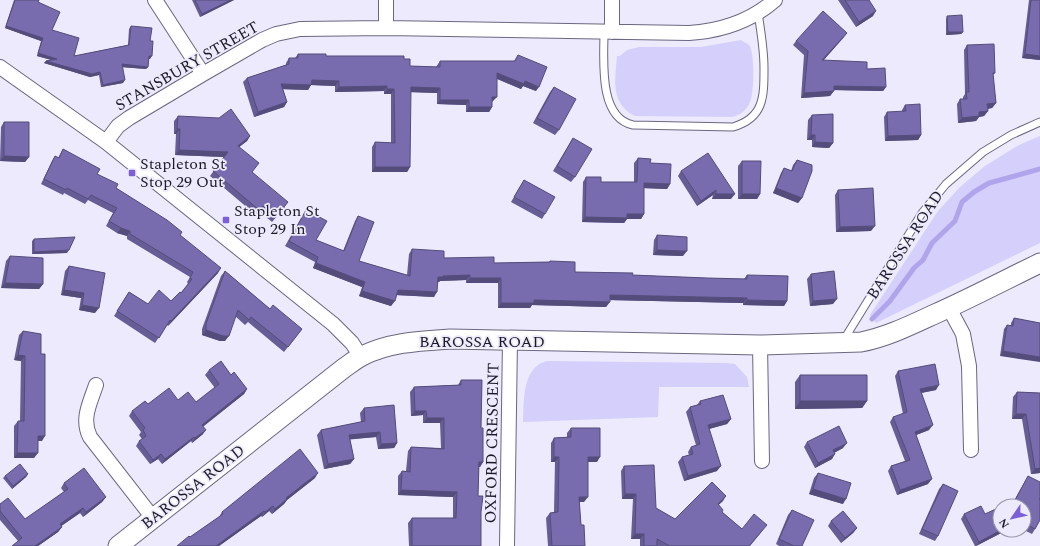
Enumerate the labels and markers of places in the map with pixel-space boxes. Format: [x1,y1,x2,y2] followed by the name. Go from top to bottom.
[140,152,226,194] place label: Stapleton St Stop 29 Out
[127,168,137,178] marker: Stapleton St Stop 29 Out
[234,199,320,241] place label: Stapleton St Stop 29 In
[221,215,231,225] marker: Stapleton St Stop 29 In

